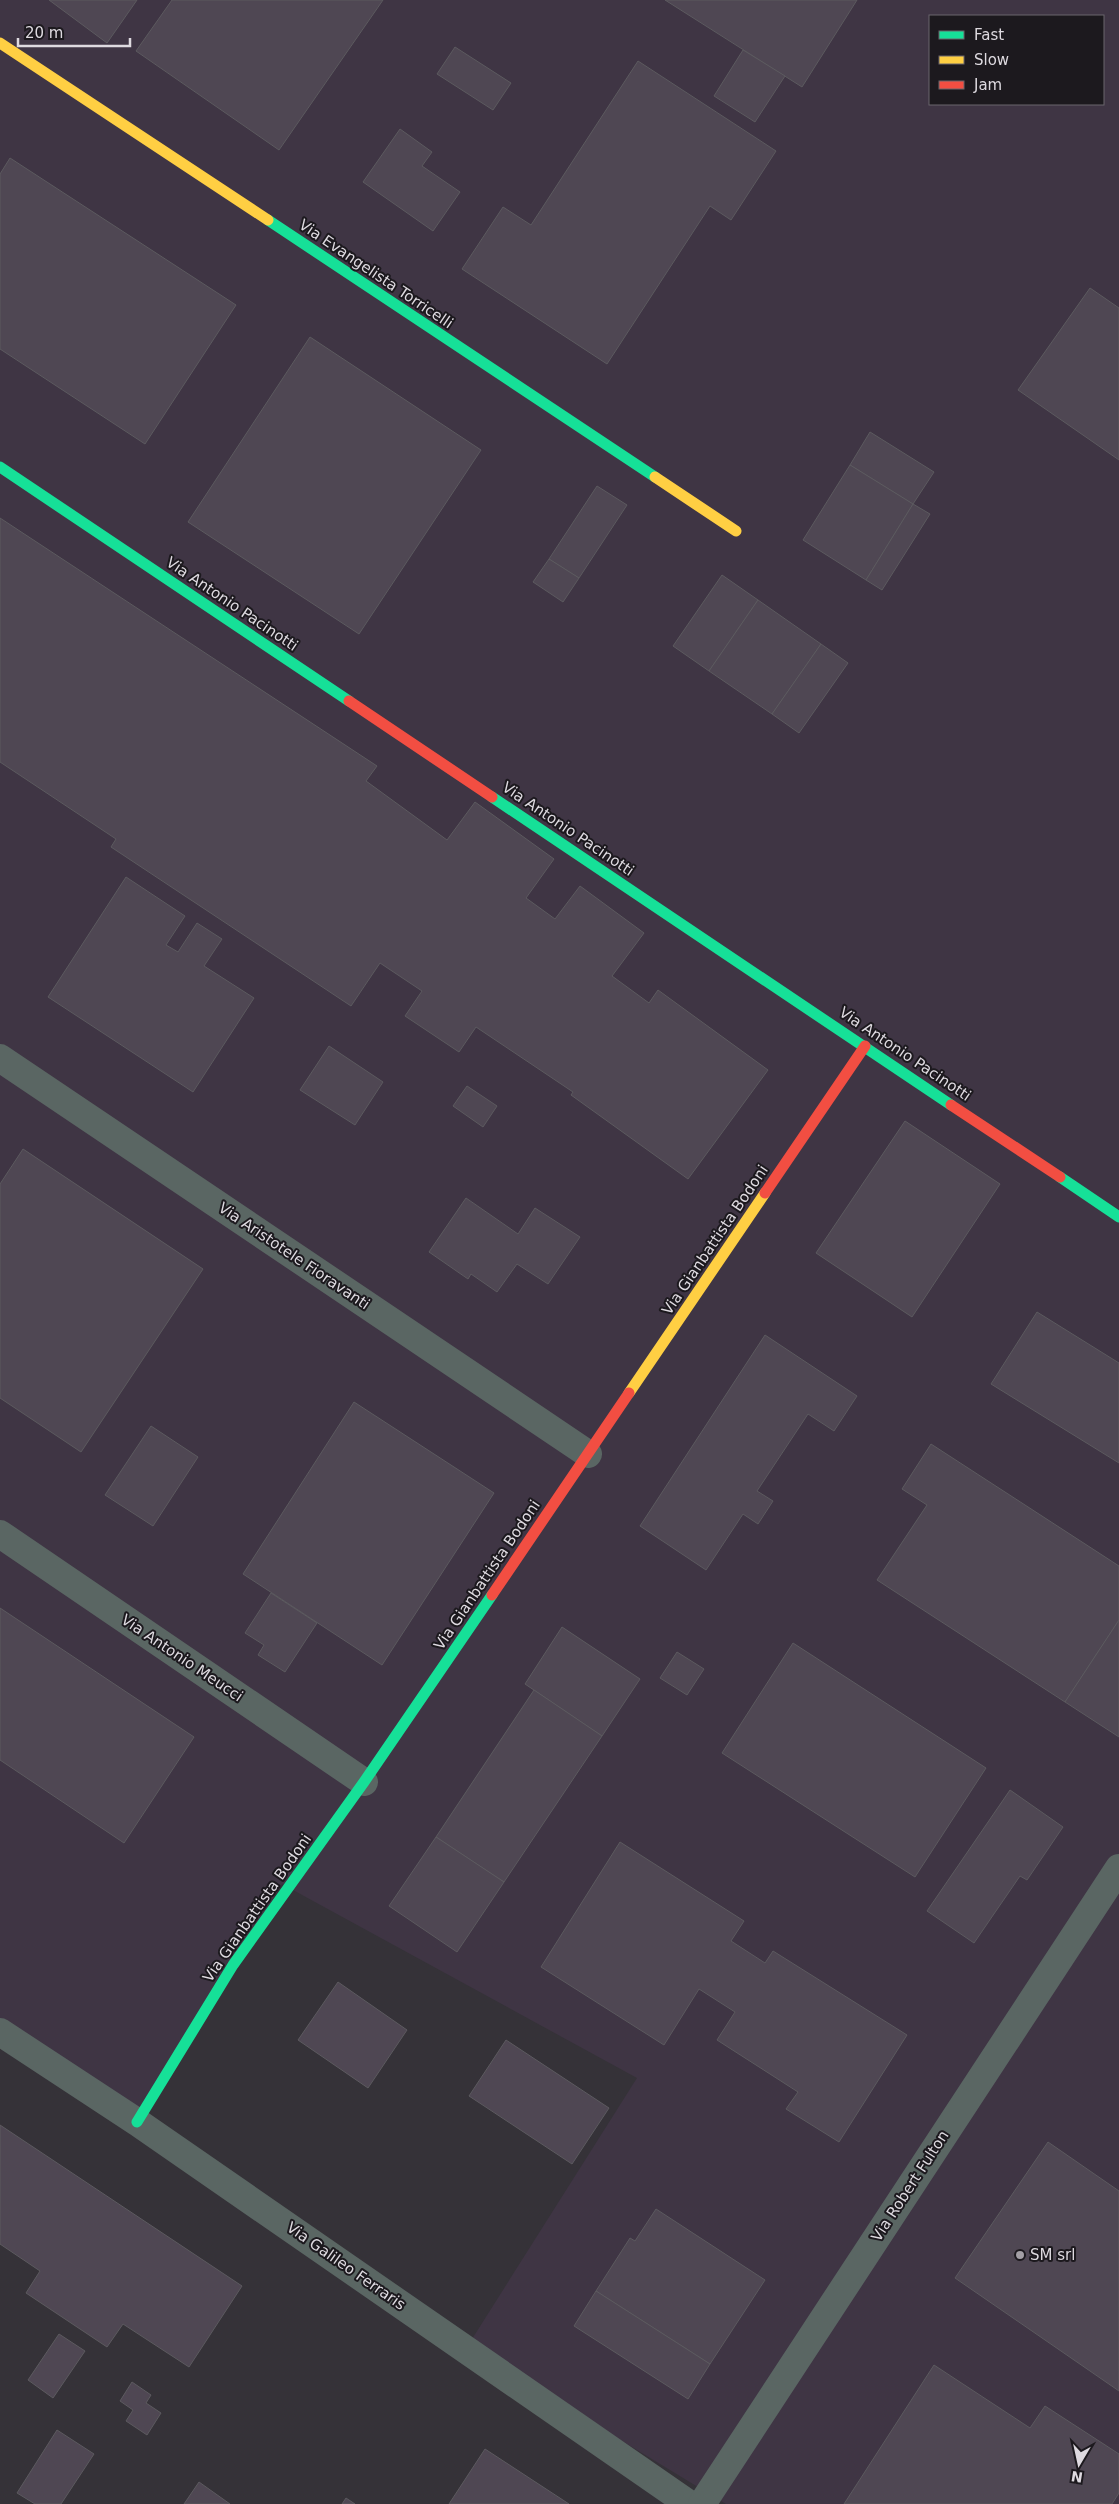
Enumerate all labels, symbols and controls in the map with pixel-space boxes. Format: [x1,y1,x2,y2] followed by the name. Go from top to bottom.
[18,15,130,47] scale bar
[929,15,1104,105] legend
[25,24,63,42] text: 20 m
[974,26,1004,44] text: Fast
[974,51,1009,69] text: Slow
[973,76,1002,94] text: Jam
[296,216,456,332] street label: Via Evangelista Torricelli
[163,553,301,655] street label: Via Antonio Pacinotti
[499,778,637,880] street label: Via Antonio Pacinotti
[836,1003,974,1105] street label: Via Antonio Pacinotti
[658,1162,772,1318] street label: Via Gianbattista Bodoni
[215,1199,373,1313] street label: Via Aristotele Fioravanti
[430,1497,544,1653] street label: Via Gianbattista Bodoni
[118,1611,246,1705] street label: Via Antonio Meucci
[199,1830,315,1986] street label: Via Gianbattista Bodoni
[867,2127,953,2245] street label: Via Robert Fulton
[283,2218,409,2314] street label: Via Galileo Ferraris
[1030,2246,1075,2264] place label: SM srl
[1014,2249,1026,2261] marker: SM srl
[1054,2439,1104,2489] north arrow
[1070,2468,1084,2486] text: N

